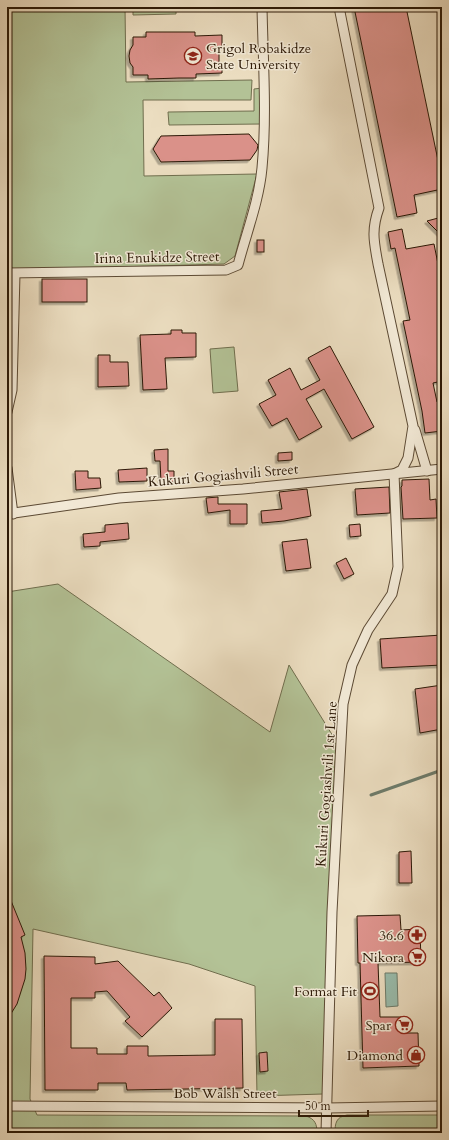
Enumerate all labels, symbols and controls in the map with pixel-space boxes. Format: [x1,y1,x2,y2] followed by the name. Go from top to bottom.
[206,39,311,74] place label: Grigol Robakidze State University
[183,46,203,66] school or university icon: Grigol Robakidze State University
[94,247,220,268] street label: Irina Enukidze Street
[147,459,300,492] street label: Kukuri Gogiashvili Street
[311,701,342,868] street label: Kukuri Gogiashvili 1st Lane
[407,925,427,945] pharmacy icon: 36.6
[379,926,404,945] place label: 36.6
[407,947,427,967] supermarket icon: Nikora
[362,948,404,967] place label: Nikora
[360,981,380,1001] sports icon: Format Fit
[294,982,358,1001] place label: Format Fit
[394,1015,414,1035] supermarket icon: Spar
[365,1016,392,1035] place label: Spar
[406,1045,426,1065] shop icon: Diamond
[347,1046,404,1065] place label: Diamond
[173,1084,277,1103] street label: Bob Walsh Street
[299,1092,368,1118] scale bar
[305,1098,332,1114] text: 50 m

